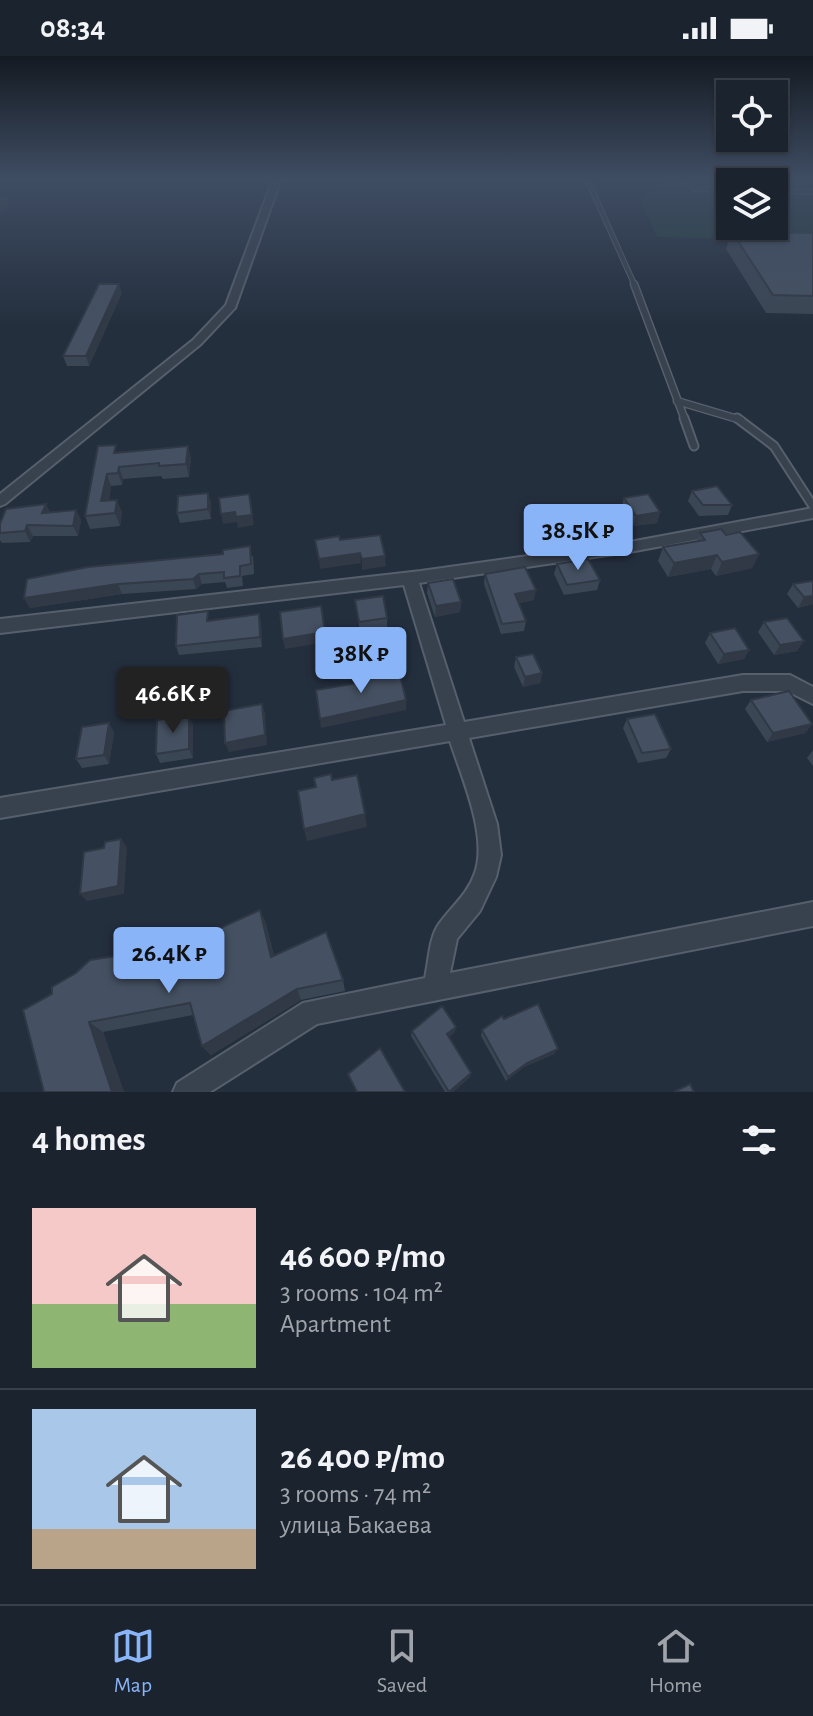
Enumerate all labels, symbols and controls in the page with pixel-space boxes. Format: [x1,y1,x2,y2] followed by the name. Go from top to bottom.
[40,13,105,43] text: 08:34
[716,80,788,240] map controls
[716,80,788,152] button: locate
[716,168,788,240] button: layers
[504,504,652,572] pin: 38.5K ₽
[542,517,614,543] text: 38.5K ₽
[305,627,417,695] pin: 38K ₽
[333,640,389,666] text: 38K ₽
[99,667,247,735] pin: 46.6K ₽
[135,680,211,706] text: 46.6K ₽
[95,927,243,995] pin: 26.4K ₽
[131,940,207,966] text: 26.4K ₽
[737,1118,781,1162] icon: filters
[32,1123,146,1157] text: 4 homes
[96,1240,192,1336] icon: home
[280,1240,445,1274] text: 46 600 ₽/mo
[280,1280,443,1306] text: 3 rooms · 104 m²
[280,1311,391,1337] text: Apartment
[96,1441,192,1537] icon: home
[280,1441,445,1475] text: 26 400 ₽/mo
[280,1481,431,1507] text: 3 rooms · 74 m²
[280,1512,432,1538] text: улица Бакаева
[111,1624,155,1698] tab: Map
[377,1624,427,1698] tab: Saved
[649,1624,702,1698] tab: Home

